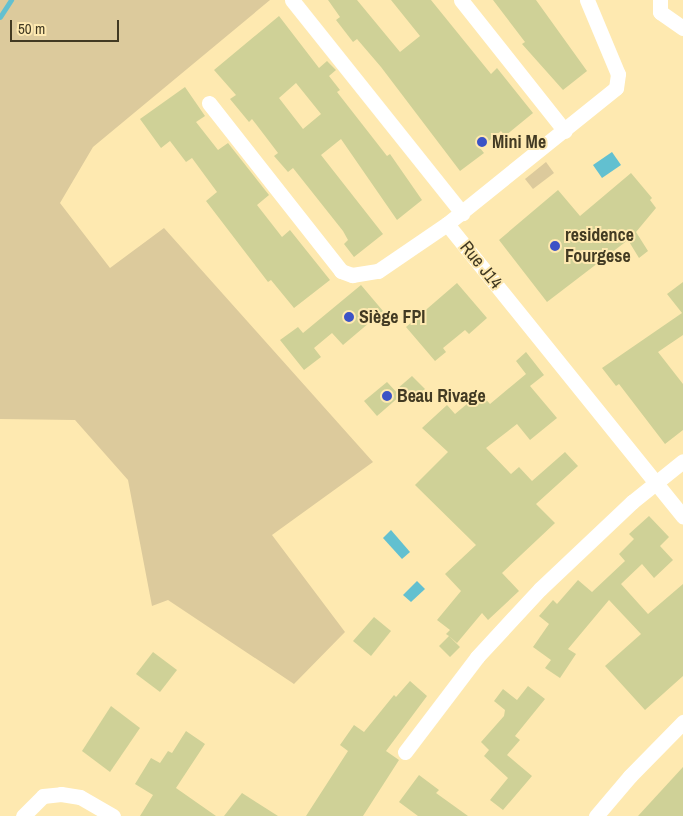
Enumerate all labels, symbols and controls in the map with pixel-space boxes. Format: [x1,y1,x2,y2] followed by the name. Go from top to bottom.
[12,10,121,42] scale bar
[18,18,45,39] text: 50 m
[492,131,546,153] place label: Mini Me
[476,136,488,148] marker: Mini Me
[565,225,634,268] place label: residence Fourgese
[455,237,507,293] street label: Rue J14
[549,240,561,252] marker: residence Fourgese
[359,306,425,328] place label: Siège FPI
[343,311,355,323] marker: Siège FPI
[397,385,486,407] place label: Beau Rivage
[381,390,393,402] marker: Beau Rivage

